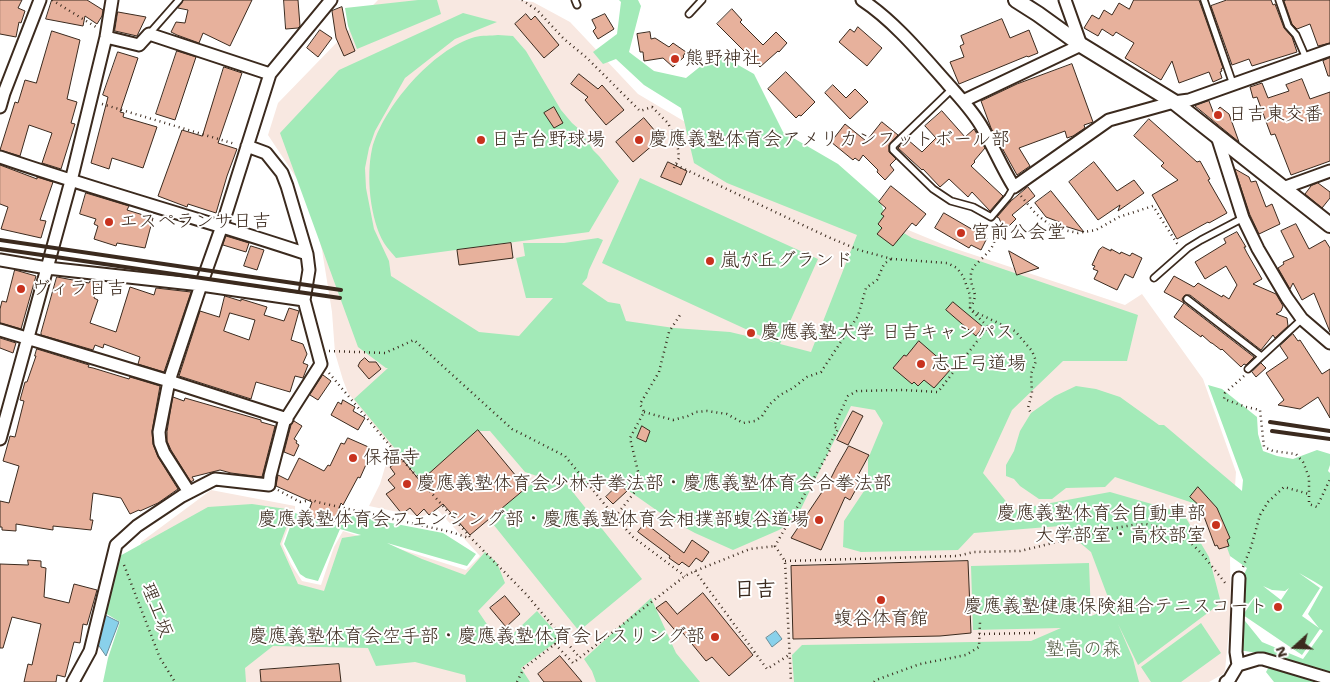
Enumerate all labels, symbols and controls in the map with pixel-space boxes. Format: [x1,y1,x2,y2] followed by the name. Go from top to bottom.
[685,48,761,70] place label: 熊野神社
[669,53,681,65] marker: 熊野神社
[1228,104,1323,126] place label: 日吉東交番
[1212,109,1224,121] marker: 日吉東交番
[491,129,605,151] place label: 日吉台野球場
[649,129,1010,151] place label: 慶應義塾体育会アメリカンフットボール部
[475,134,487,146] marker: 日吉台野球場
[633,134,645,146] marker: 慶應義塾体育会アメリカンフットボール部
[119,211,271,233] place label: エスペランサ日吉
[103,216,115,228] marker: エスペランサ日吉
[971,222,1066,244] place label: 宮前公会堂
[955,227,967,239] marker: 宮前公会堂
[720,250,853,272] place label: 嵐が丘グランド
[704,255,716,267] marker: 嵐が丘グランド
[31,278,126,300] place label: ヴィラ日吉
[15,283,27,295] marker: ヴィラ日吉
[761,322,1014,344] place label: 慶應義塾大学 日吉キャンパス
[745,327,757,339] marker: 慶應義塾大学 日吉キャンパス
[931,353,1026,375] place label: 志正弓道場
[915,358,927,370] marker: 志正弓道場
[363,447,420,469] place label: 保福寺
[347,452,359,464] marker: 保福寺
[417,473,892,495] place label: 慶應義塾体育会少林寺拳法部・慶應義塾体育会合拳法部
[401,478,413,490] marker: 慶應義塾体育会少林寺拳法部・慶應義塾体育会合拳法部
[997,503,1206,547] place label: 慶應義塾体育会自動車部 大学部室・高校部室
[258,509,809,531] place label: 慶應義塾体育会フェンシング部・慶應義塾体育会相撲部蝮谷道場
[813,514,825,526] marker: 慶應義塾体育会フェンシング部・慶應義塾体育会相撲部蝮谷道場
[1210,519,1222,531] marker: 慶應義塾体育会自動車部 大学部室・高校部室
[734,578,776,604] district label: 日吉
[135,579,177,641] street label: 理工坂
[875,594,887,606] marker: 蝮谷体育館
[964,596,1268,618] place label: 慶應義塾健康保険組合テニスコート
[1272,601,1284,613] marker: 慶應義塾健康保険組合テニスコート
[834,608,928,630] place label: 蝮谷体育館
[1270,622,1320,672] north arrow
[249,626,705,648] place label: 慶應義塾体育会空手部・慶應義塾体育会レスリング部
[709,631,721,643] marker: 慶應義塾体育会空手部・慶應義塾体育会レスリング部
[1045,639,1121,661] park label: 塾高の森
[1271,644,1291,660] text: N

